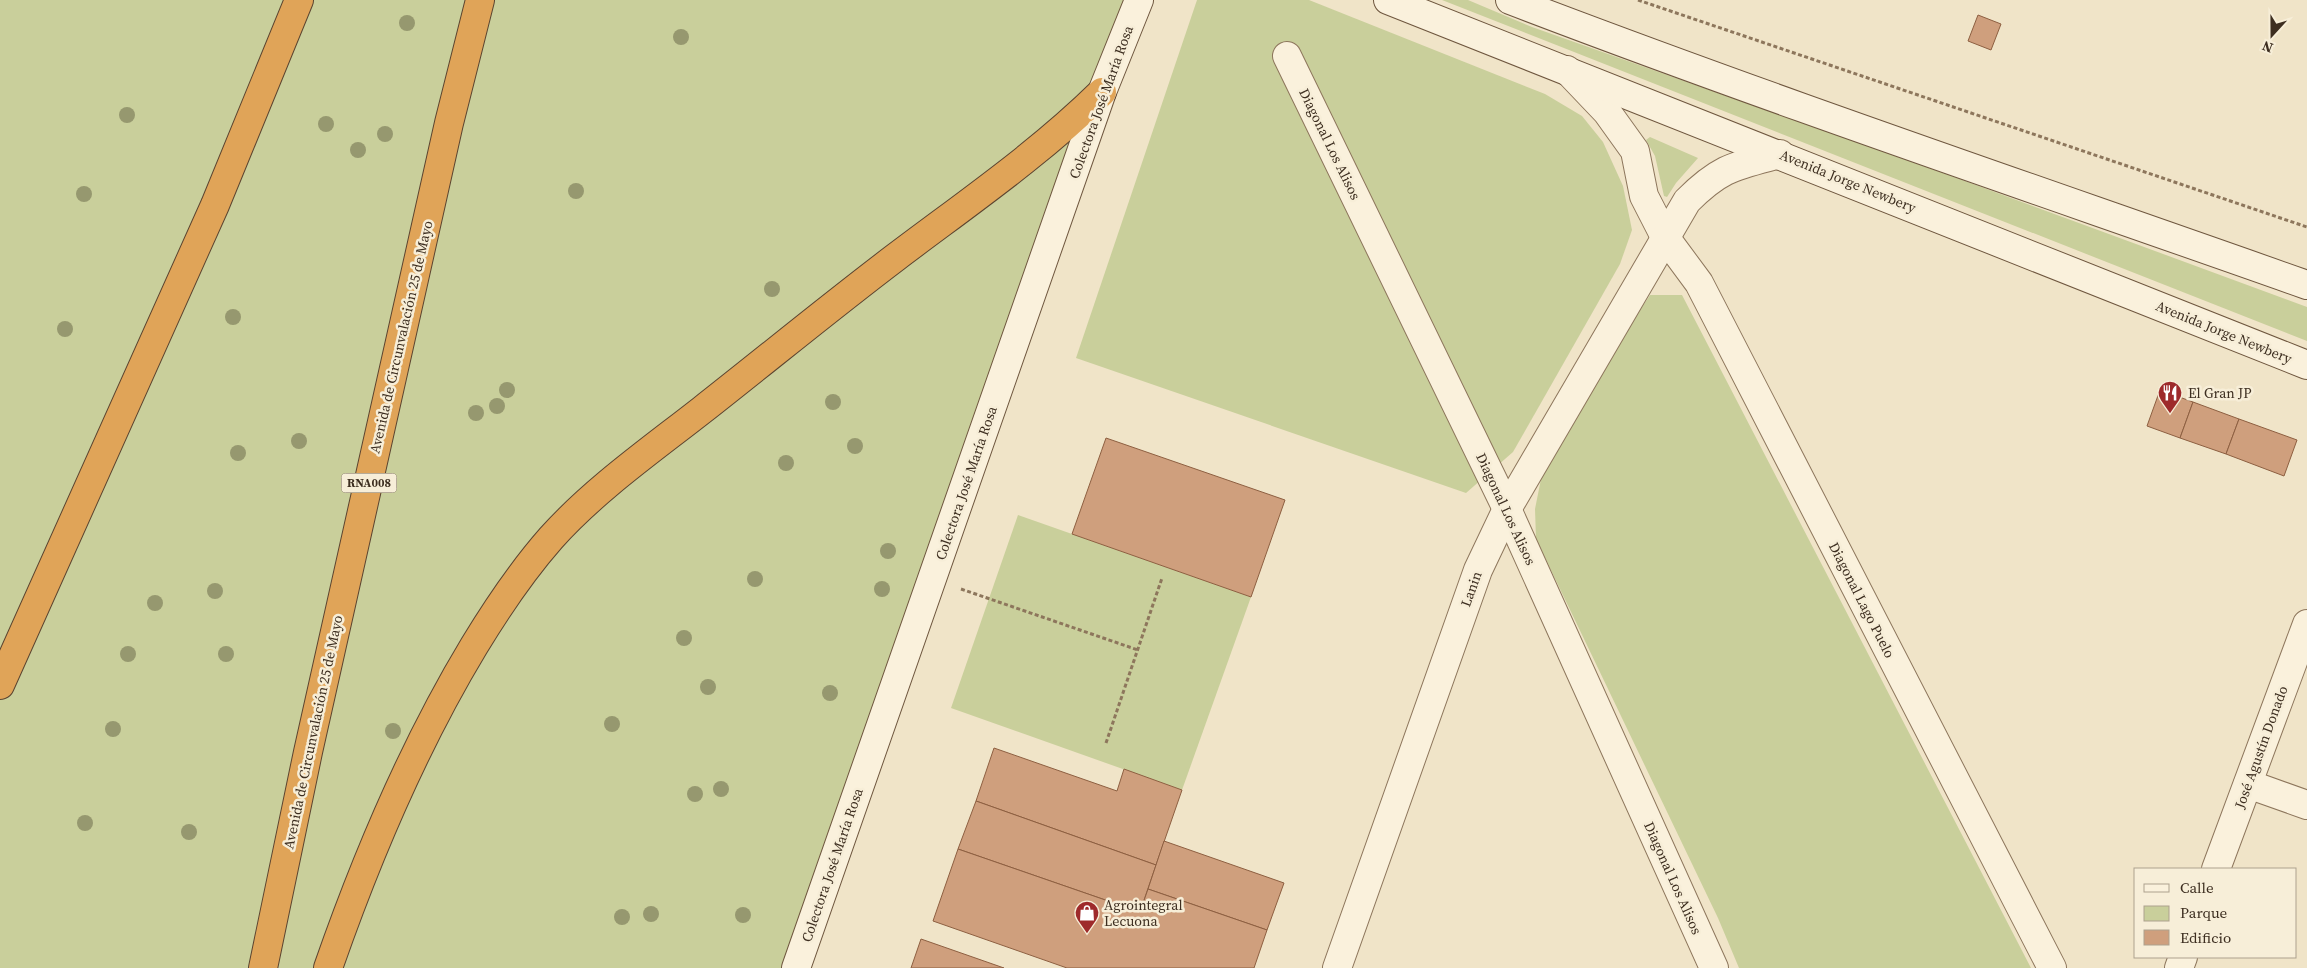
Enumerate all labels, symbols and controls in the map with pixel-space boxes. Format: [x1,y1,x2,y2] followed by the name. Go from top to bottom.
[2247,10,2297,60] north arrow
[1064,22,1138,181] street label: Colectora José María Rosa
[2259,36,2276,58] text: N
[1294,85,1366,203] street label: Diagonal Los Alisos
[1777,145,1920,218] street label: Avenida Jorge Newbery
[364,218,438,455] street label: Avenida de Circunvalación 25 de Mayo
[2153,296,2296,369] street label: Avenida Jorge Newbery
[2157,380,2183,414] restaurant icon: El Gran JP
[2188,383,2251,403] place label: El Gran JP
[930,402,1002,563] street label: Colectora José María Rosa
[1471,450,1541,568] street label: Diagonal Los Alisos
[342,473,396,492] road number: RNA008
[1824,539,1900,662] street label: Diagonal Lago Puelo
[1455,568,1487,610] street label: Lanin
[278,613,348,851] street label: Avenida de Circunvalación 25 de Mayo
[2229,683,2293,812] street label: José Agustín Donado
[796,784,868,945] street label: Colectora José María Rosa
[1639,818,1707,938] street label: Diagonal Los Alisos
[2134,868,2297,958] legend
[2180,877,2214,898] text: Calle
[1104,895,1183,931] place label: Agrointegral Lecuona
[1074,900,1100,934] shop icon: Agrointegral Lecuona
[2180,902,2228,923] text: Parque
[2180,927,2231,948] text: Edificio

